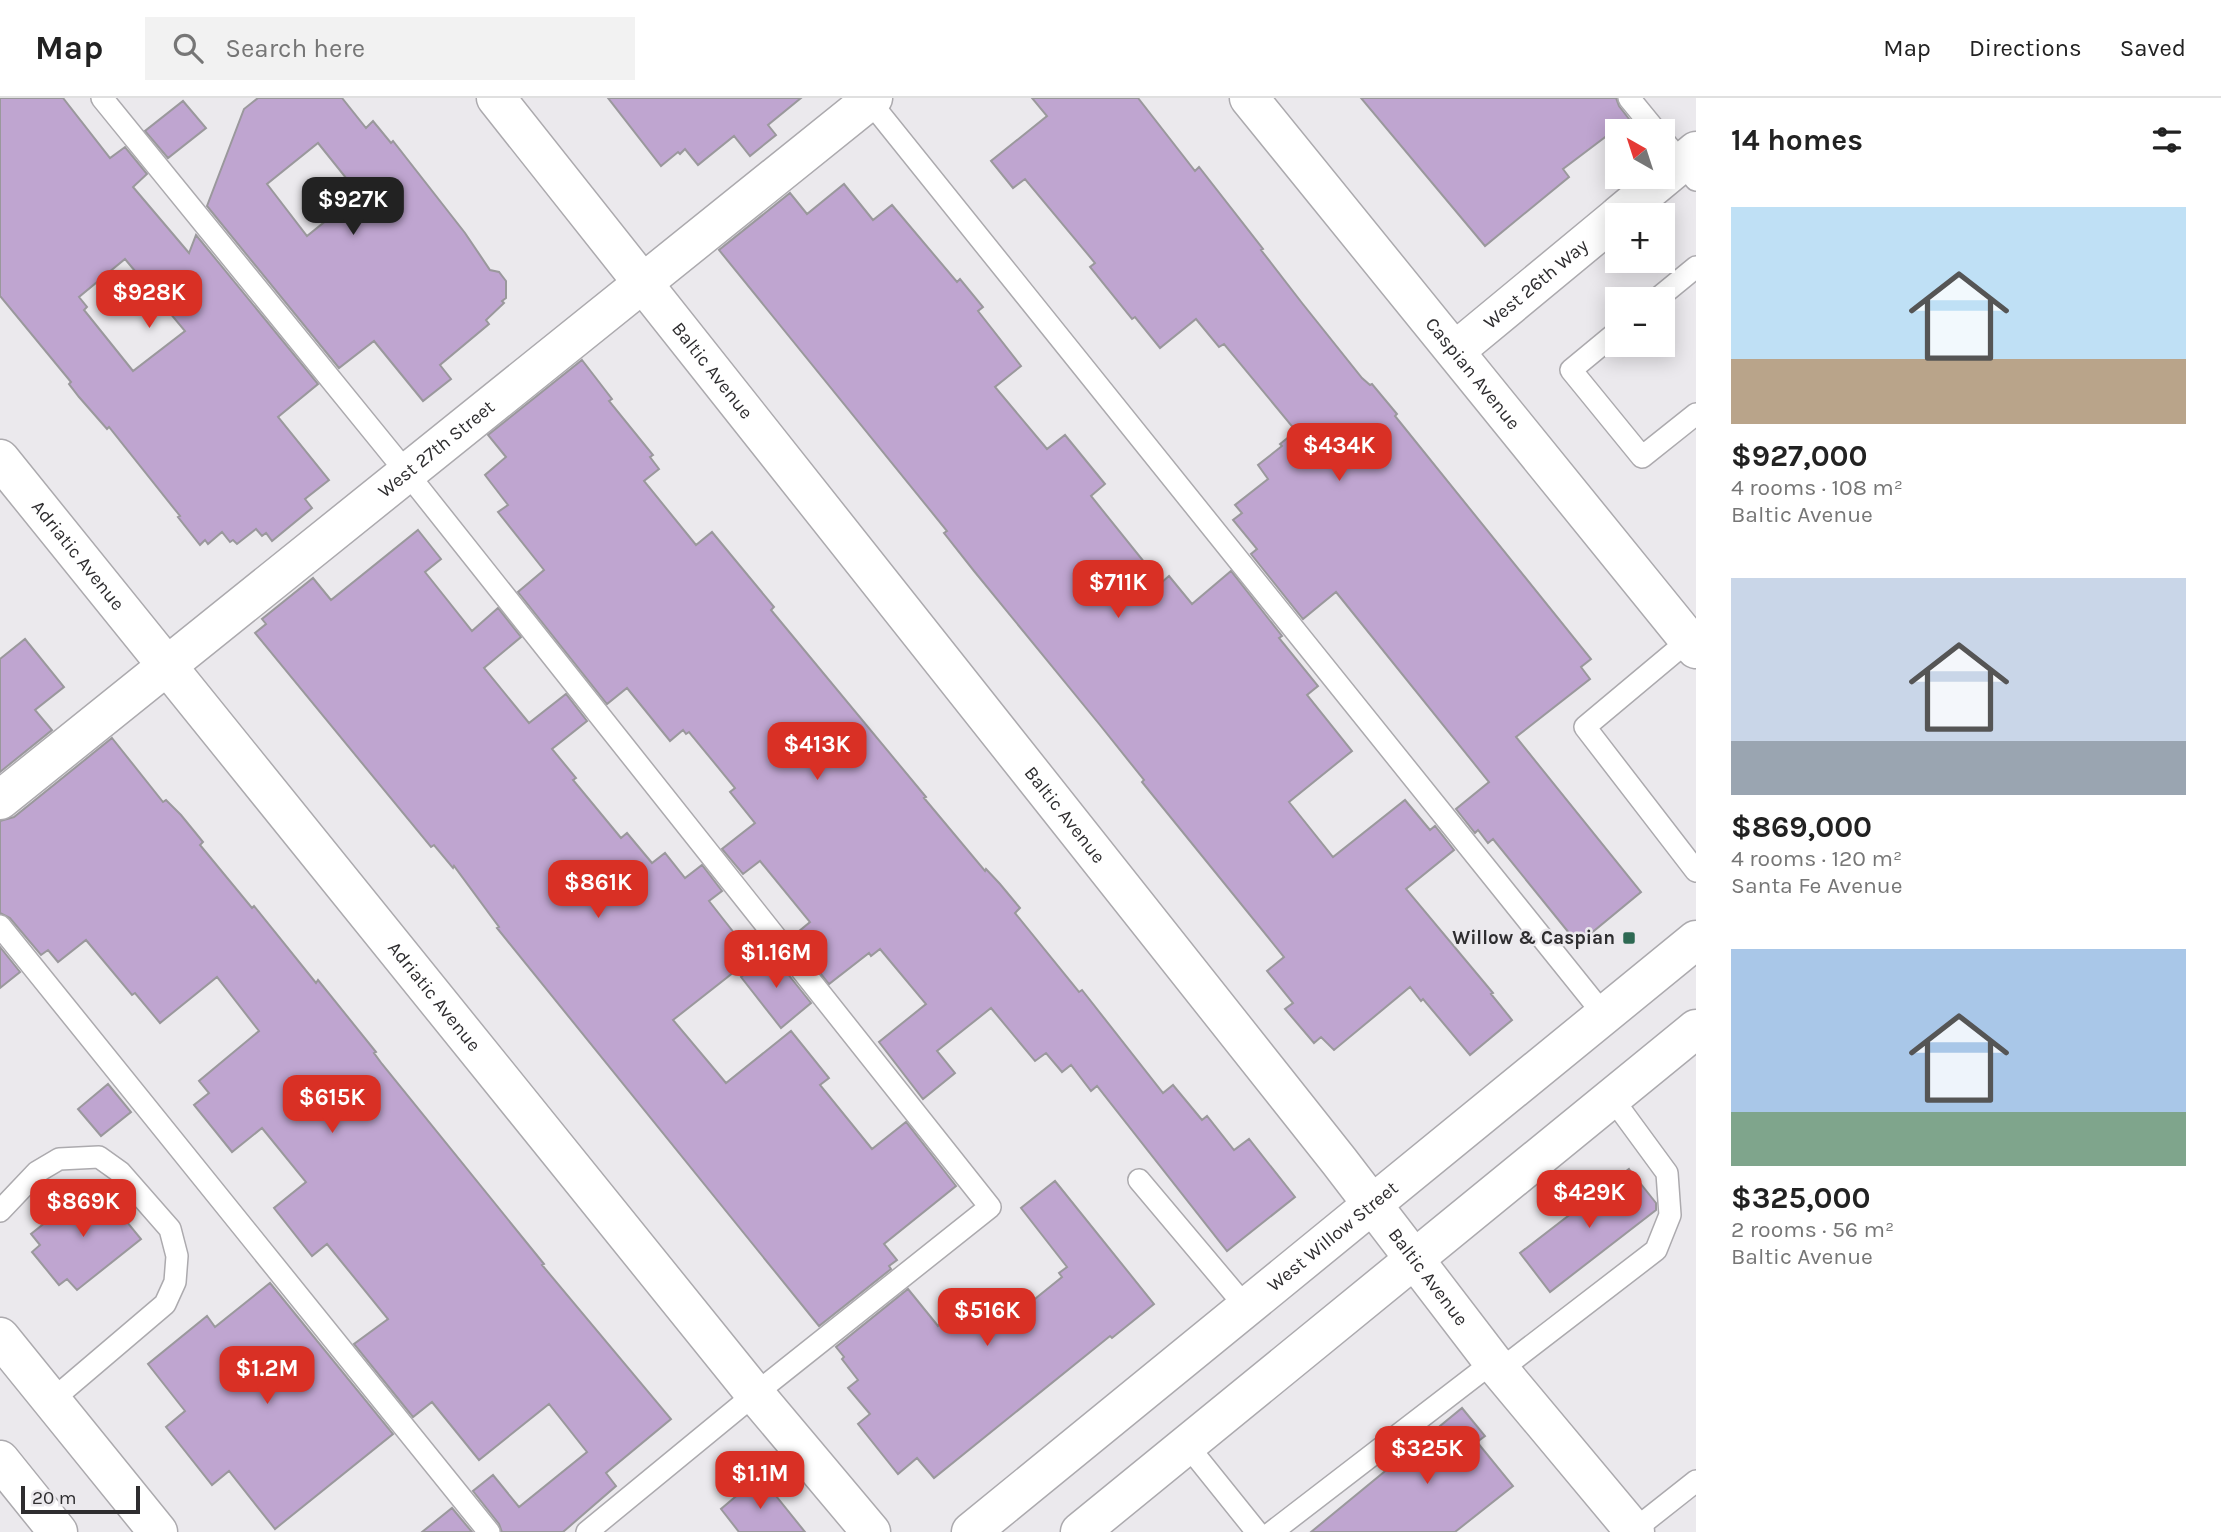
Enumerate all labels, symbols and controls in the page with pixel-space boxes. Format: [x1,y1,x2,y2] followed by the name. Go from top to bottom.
[145,17,635,80] search box
[35,29,103,67] text: Map
[169,29,207,67] icon: search
[225,33,365,64] text: Search here
[1883,34,1931,62] text: Map
[1969,34,2082,62] text: Directions
[2120,34,2186,62] text: Saved
[1605,119,1675,189] north arrow
[1605,119,1675,357] map controls
[2148,121,2186,159] icon: filters
[1731,122,1863,158] text: 14 homes
[304,178,402,237] pin: $927K
[318,186,388,213] text: $927K
[1605,203,1675,273] button: +
[1479,235,1593,334] street label: West 26th Way
[1896,253,2022,379] icon: home
[100,271,198,330] pin: $928K
[112,279,186,306] text: $928K
[1605,287,1675,357] button: −
[1421,313,1525,434] street label: Caspian Avenue
[667,318,757,423] street label: Baltic Avenue
[374,396,499,502] street label: West 27th Street
[1290,424,1388,483] pin: $434K
[1303,432,1375,459] text: $434K
[1731,438,1868,474] text: $927,000
[1731,474,1903,501] text: 4 rooms · 108 m²
[27,496,129,615] street label: Adriatic Avenue
[1731,501,1873,528] text: Baltic Avenue
[1069,560,1167,620] pin: $711K
[1089,569,1147,596] text: $711K
[1896,624,2022,750] icon: home
[768,722,866,782] pin: $413K
[783,731,851,758] text: $413K
[1019,762,1110,868] street label: Baltic Avenue
[1731,809,1872,845] text: $869,000
[1731,845,1902,872] text: 4 rooms · 120 m²
[549,860,647,920] pin: $861K
[564,869,632,896] text: $861K
[1731,872,1903,899] text: Santa Fe Avenue
[1452,927,1615,949] place label: Willow & Caspian
[719,930,833,990] pin: $1.16M
[1621,930,1637,946] marker: Willow & Caspian
[383,937,485,1056] street label: Adriatic Avenue
[740,939,812,966] text: $1.16M
[1896,995,2022,1121] icon: home
[283,1076,381,1135] pin: $615K
[299,1084,365,1111] text: $615K
[1540,1170,1638,1230] pin: $429K
[1263,1177,1402,1296] street label: West Willow Street
[1553,1179,1625,1206] text: $429K
[34,1180,132,1239] pin: $869K
[1731,1180,1870,1216] text: $325,000
[46,1188,120,1215] text: $869K
[1731,1216,1894,1243] text: 2 rooms · 56 m²
[1384,1224,1472,1330] street label: Baltic Avenue
[1731,1243,1873,1270] text: Baltic Avenue
[938,1288,1036,1348] pin: $516K
[954,1297,1020,1324] text: $516K
[218,1346,316,1406] pin: $1.2M
[235,1355,299,1382] text: $1.2M
[1378,1426,1476,1486] pin: $325K
[1391,1435,1463,1462] text: $325K
[711,1452,809,1511] pin: $1.1M
[731,1460,789,1487] text: $1.1M
[21,1483,140,1515] scale bar
[32,1487,77,1509] text: 20 m

